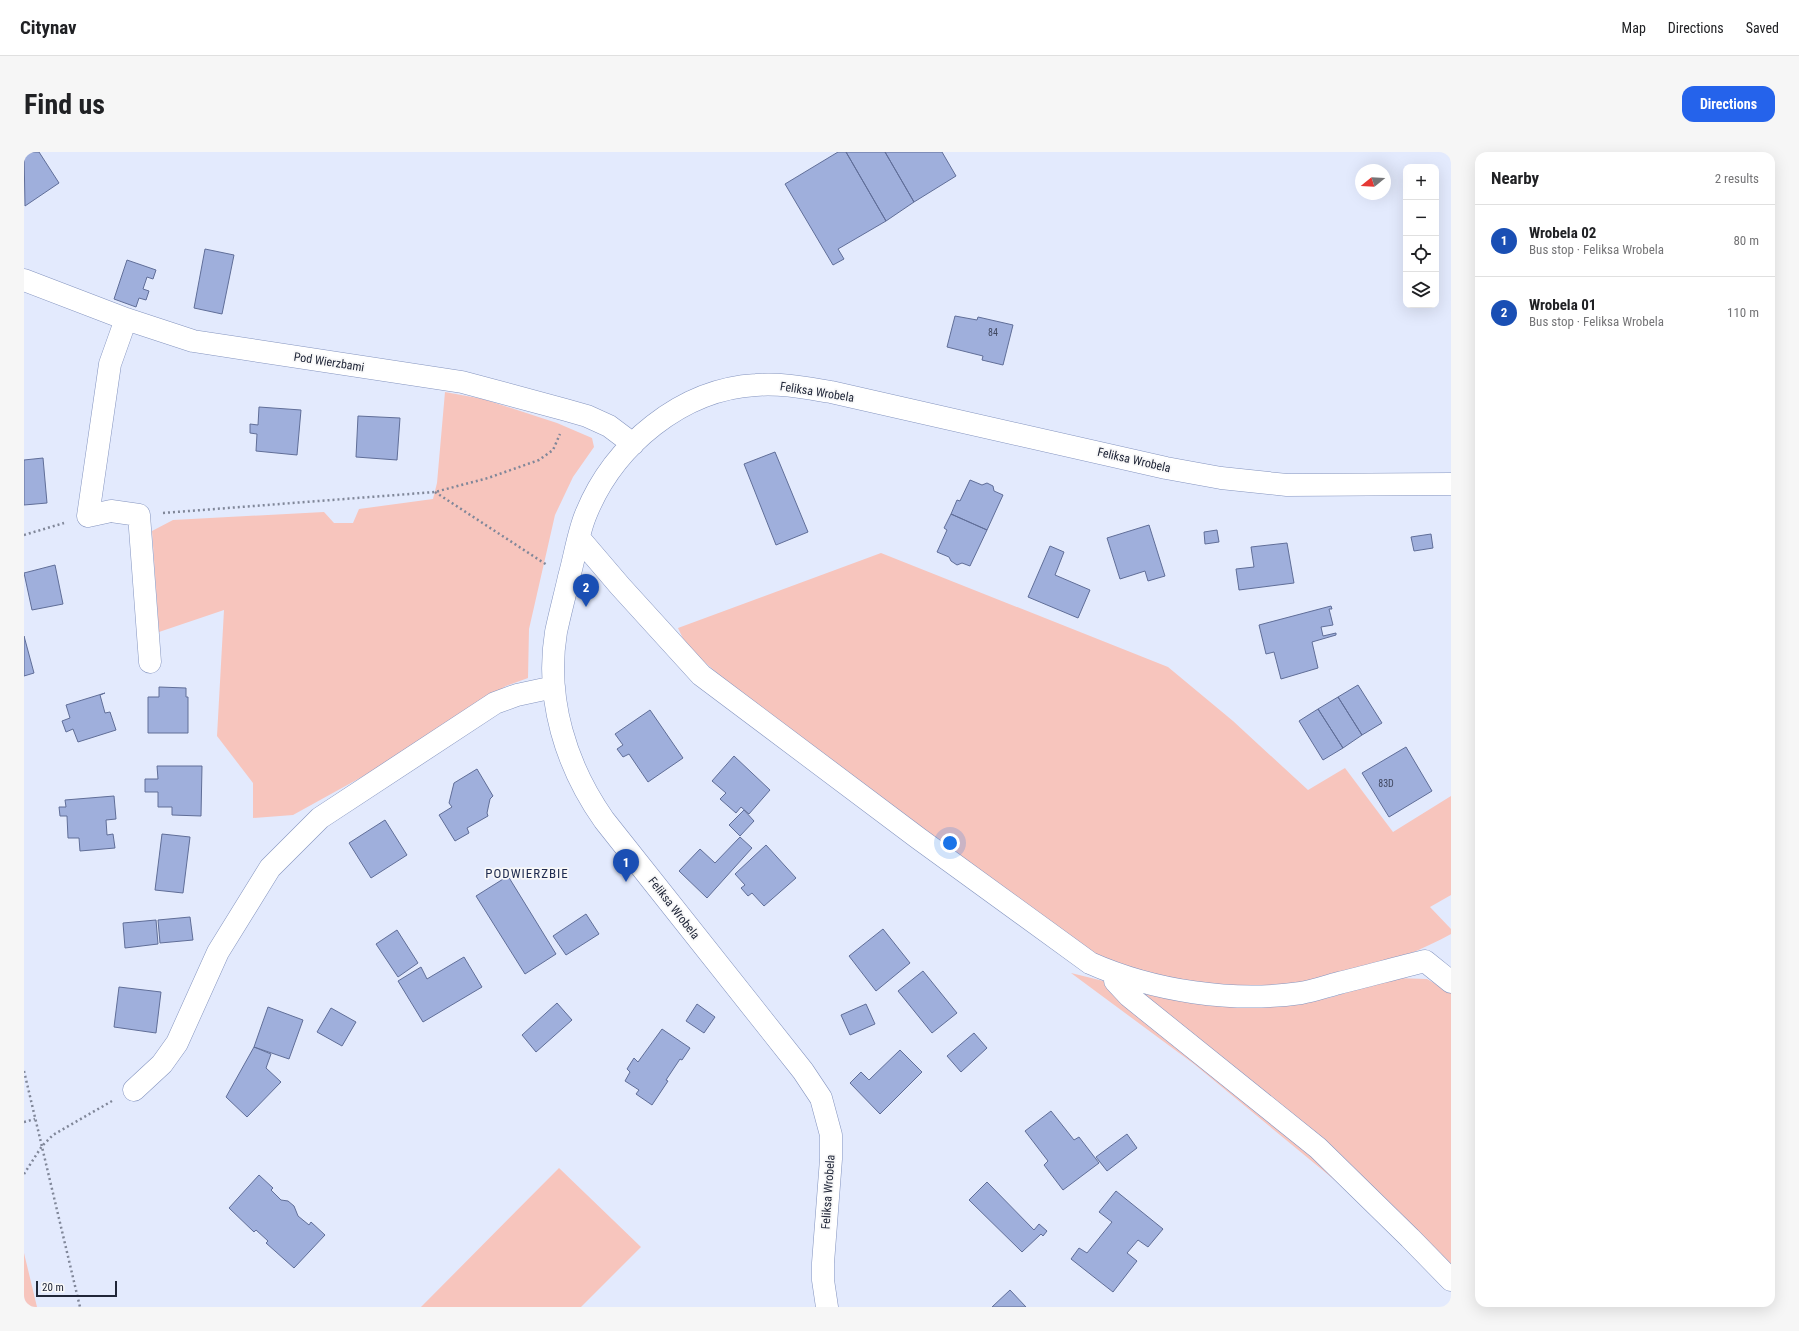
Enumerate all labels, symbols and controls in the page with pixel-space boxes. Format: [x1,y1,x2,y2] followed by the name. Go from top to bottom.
[20,16,77,39] text: Citynav
[1622,20,1646,36] text: Map
[1668,20,1724,36] text: Directions
[1746,20,1779,36] text: Saved
[1682,86,1775,122] button: Directions
[24,88,105,121] text: Find us
[1355,164,1391,200] north arrow
[1403,164,1439,308] map controls
[1403,164,1439,200] button: +
[1491,168,1539,188] text: Nearby
[1715,171,1759,186] text: 2 results
[1403,200,1439,236] button: −
[1529,224,1596,242] text: Wrobela 02
[1501,233,1507,248] text: 1
[1733,233,1759,248] text: 80 m
[1403,236,1439,272] button: locate
[1529,242,1664,257] text: Bus stop · Feliksa Wrobela
[1403,272,1439,308] button: layers
[1529,296,1596,314] text: Wrobela 01
[1501,305,1507,320] text: 2
[1727,305,1759,320] text: 110 m
[1529,314,1664,329] text: Bus stop · Feliksa Wrobela
[988,327,998,338] house number: 84
[293,350,365,374] street label: Pod Wierzbami
[779,379,855,405] street label: Feliksa Wrobela
[1096,445,1172,475] street label: Feliksa Wrobela
[573,574,599,607] pin: 2
[1378,778,1394,789] house number: 83D
[940,833,960,853] your location
[613,849,639,882] pin: 1
[485,866,569,881] district label: PODWIERZBIE
[645,874,703,942] street label: Feliksa Wrobela
[818,1154,838,1230] street label: Feliksa Wrobela
[36,1279,117,1298] scale bar
[42,1281,64,1294] text: 20 m

